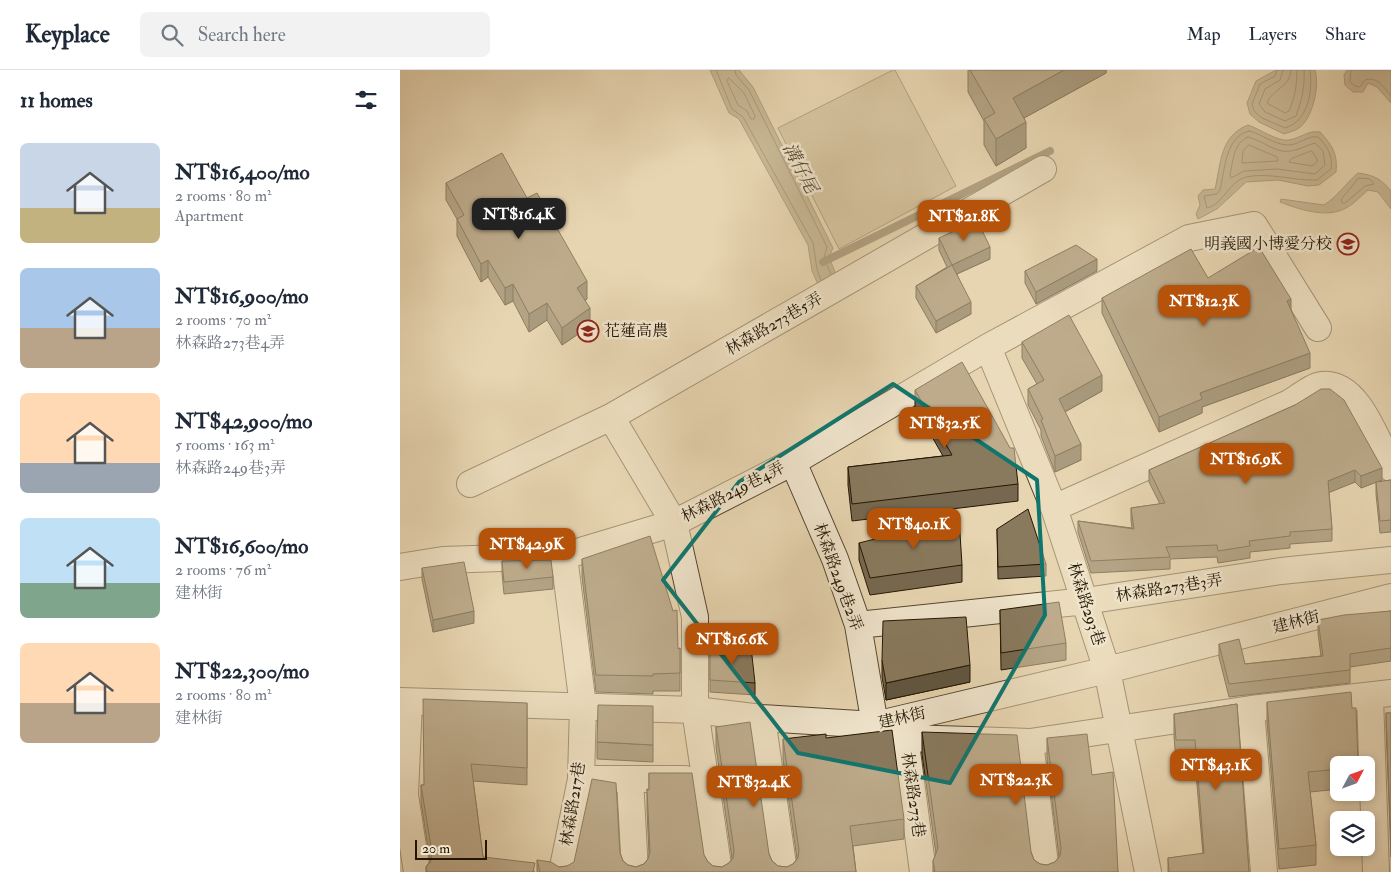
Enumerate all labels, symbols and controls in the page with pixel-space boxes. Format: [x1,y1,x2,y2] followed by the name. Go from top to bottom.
[140,12,490,57] search box
[25,19,110,50] text: Keyplace
[158,21,186,49] icon: search
[198,23,286,47] text: Search here
[1187,23,1221,46] text: Map
[1249,23,1297,46] text: Layers
[1325,23,1366,46] text: Share
[352,86,380,114] icon: filters
[20,87,93,114] text: 11 homes
[777,139,824,199] water label: 溝仔尾
[175,159,310,186] text: NT$16,400/mo
[60,163,120,223] icon: home
[175,186,272,206] text: 2 rooms · 80 m²
[467,198,571,240] pin: NT$16.4K
[912,200,1016,242] pin: NT$21.8K
[483,204,555,224] text: NT$16.4K
[175,206,243,226] text: Apartment
[929,206,999,226] text: NT$21.8K
[1336,232,1360,256] school or university icon: 明義國小博愛分校
[1204,234,1332,254] place label: 明義國小博愛分校
[175,283,308,310] text: NT$16,900/mo
[1152,284,1256,327] pin: NT$12.3K
[60,288,120,348] icon: home
[722,288,826,360] street label: 林森路273巷5弄
[1169,291,1239,311] text: NT$12.3K
[175,310,271,330] text: 2 rooms · 70 m²
[576,319,600,343] school or university icon: 花蓮高農
[604,321,668,341] place label: 花蓮高農
[175,333,285,353] text: 林森路273巷4弄
[893,406,997,449] pin: NT$32.5K
[175,408,312,435] text: NT$42,900/mo
[60,413,120,473] icon: home
[910,413,980,433] text: NT$32.5K
[175,435,275,455] text: 5 rooms · 163 m²
[1194,442,1298,485] pin: NT$16.9K
[1210,449,1282,469] text: NT$16.9K
[678,457,788,527] street label: 林森路249巷4弄
[175,458,286,478] text: 林森路249巷3弄
[862,508,966,550] pin: NT$40.1K
[878,514,950,534] text: NT$40.1K
[809,520,867,634] street label: 林森路249巷2弄
[475,528,579,570] pin: NT$42.9K
[175,533,308,560] text: NT$16,600/mo
[490,534,564,554] text: NT$42.9K
[60,538,120,598] icon: home
[175,560,271,580] text: 2 rooms · 76 m²
[1063,560,1109,648] street label: 林森路293巷
[1114,570,1224,606] street label: 林森路273巷3弄
[175,583,223,603] text: 建林街
[1270,606,1322,638] street label: 建林街
[680,622,784,665] pin: NT$16.6K
[696,629,768,649] text: NT$16.6K
[175,658,309,685] text: NT$22,300/mo
[60,663,120,723] icon: home
[175,685,272,705] text: 2 rooms · 80 m²
[876,703,928,733] street label: 建林街
[175,708,223,728] text: 建林街
[1164,748,1268,791] pin: NT$43.1K
[897,751,929,839] street label: 林森路273巷
[1181,755,1251,775] text: NT$43.1K
[1330,756,1375,801] north arrow
[1330,756,1375,856] map controls
[556,760,590,848] street label: 林森路217巷
[964,764,1068,806] pin: NT$22.3K
[702,766,806,808] pin: NT$32.4K
[980,770,1052,790] text: NT$22.3K
[718,772,790,792] text: NT$32.4K
[1330,811,1375,856] button: layers
[415,837,488,860] scale bar
[422,840,450,857] text: 20 m

